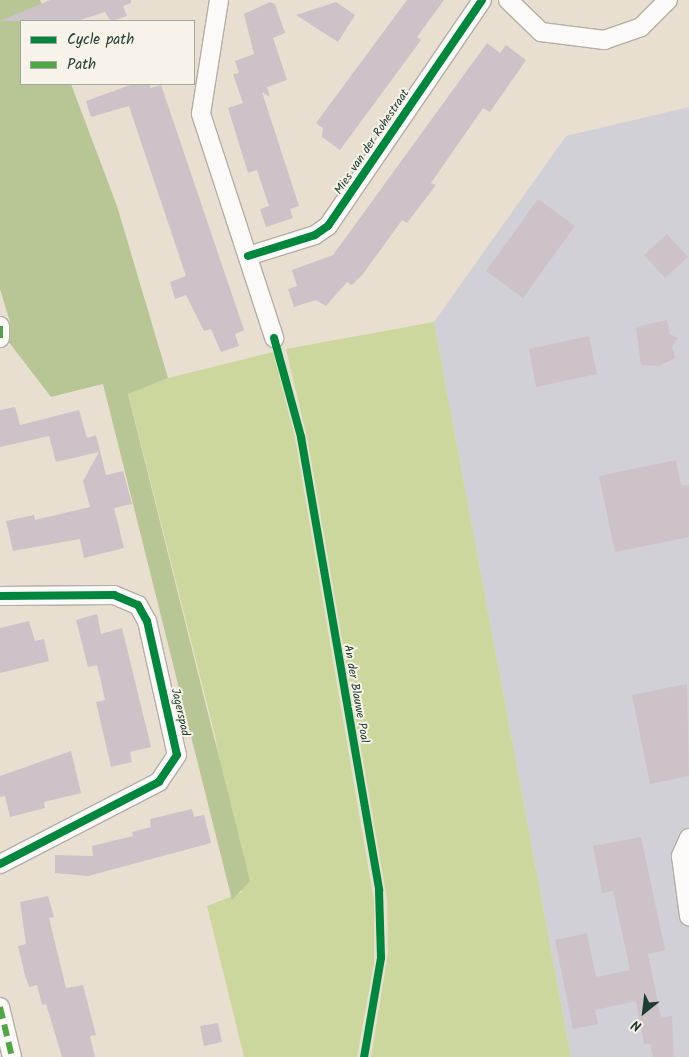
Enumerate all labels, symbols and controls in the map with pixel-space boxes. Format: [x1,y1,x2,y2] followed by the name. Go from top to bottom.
[20,20,195,85] legend
[67,28,134,52] text: Cycle path
[67,53,96,77] text: Path
[331,87,413,197] street label: Mies van der Rohestraat
[340,644,372,744] street label: An der Blauwe Poal
[167,687,193,737] street label: Jagerspad
[619,987,669,1037] north arrow
[628,1013,646,1037] text: N

